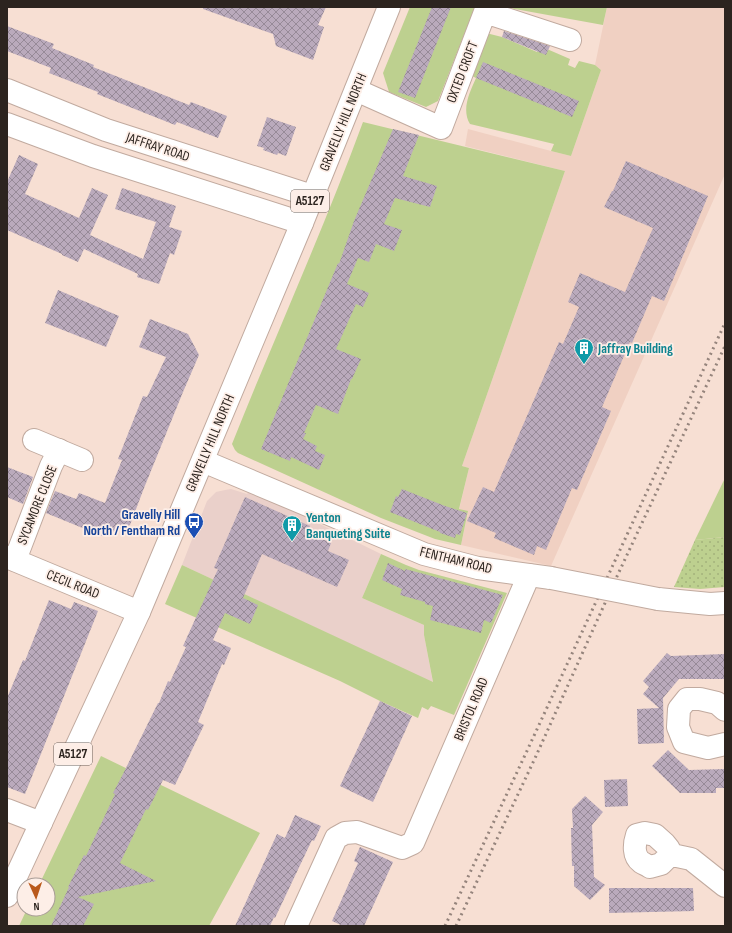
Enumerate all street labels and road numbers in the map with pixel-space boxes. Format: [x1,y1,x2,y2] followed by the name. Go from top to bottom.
[443,39,482,105] street label: OXTED CROFT
[316,71,370,173] street label: GRAVELLY HILL NORTH
[123,128,192,165] street label: JAFFRAY ROAD
[291,190,329,212] road number: A5127
[182,392,238,494] street label: GRAVELLY HILL NORTH
[13,463,61,547] street label: SYCAMORE CLOSE
[418,543,494,577] street label: FENTHAM ROAD
[44,566,102,602] street label: CECIL ROAD
[450,675,492,743] street label: BRISTOL ROAD
[54,743,92,765] road number: A5127

